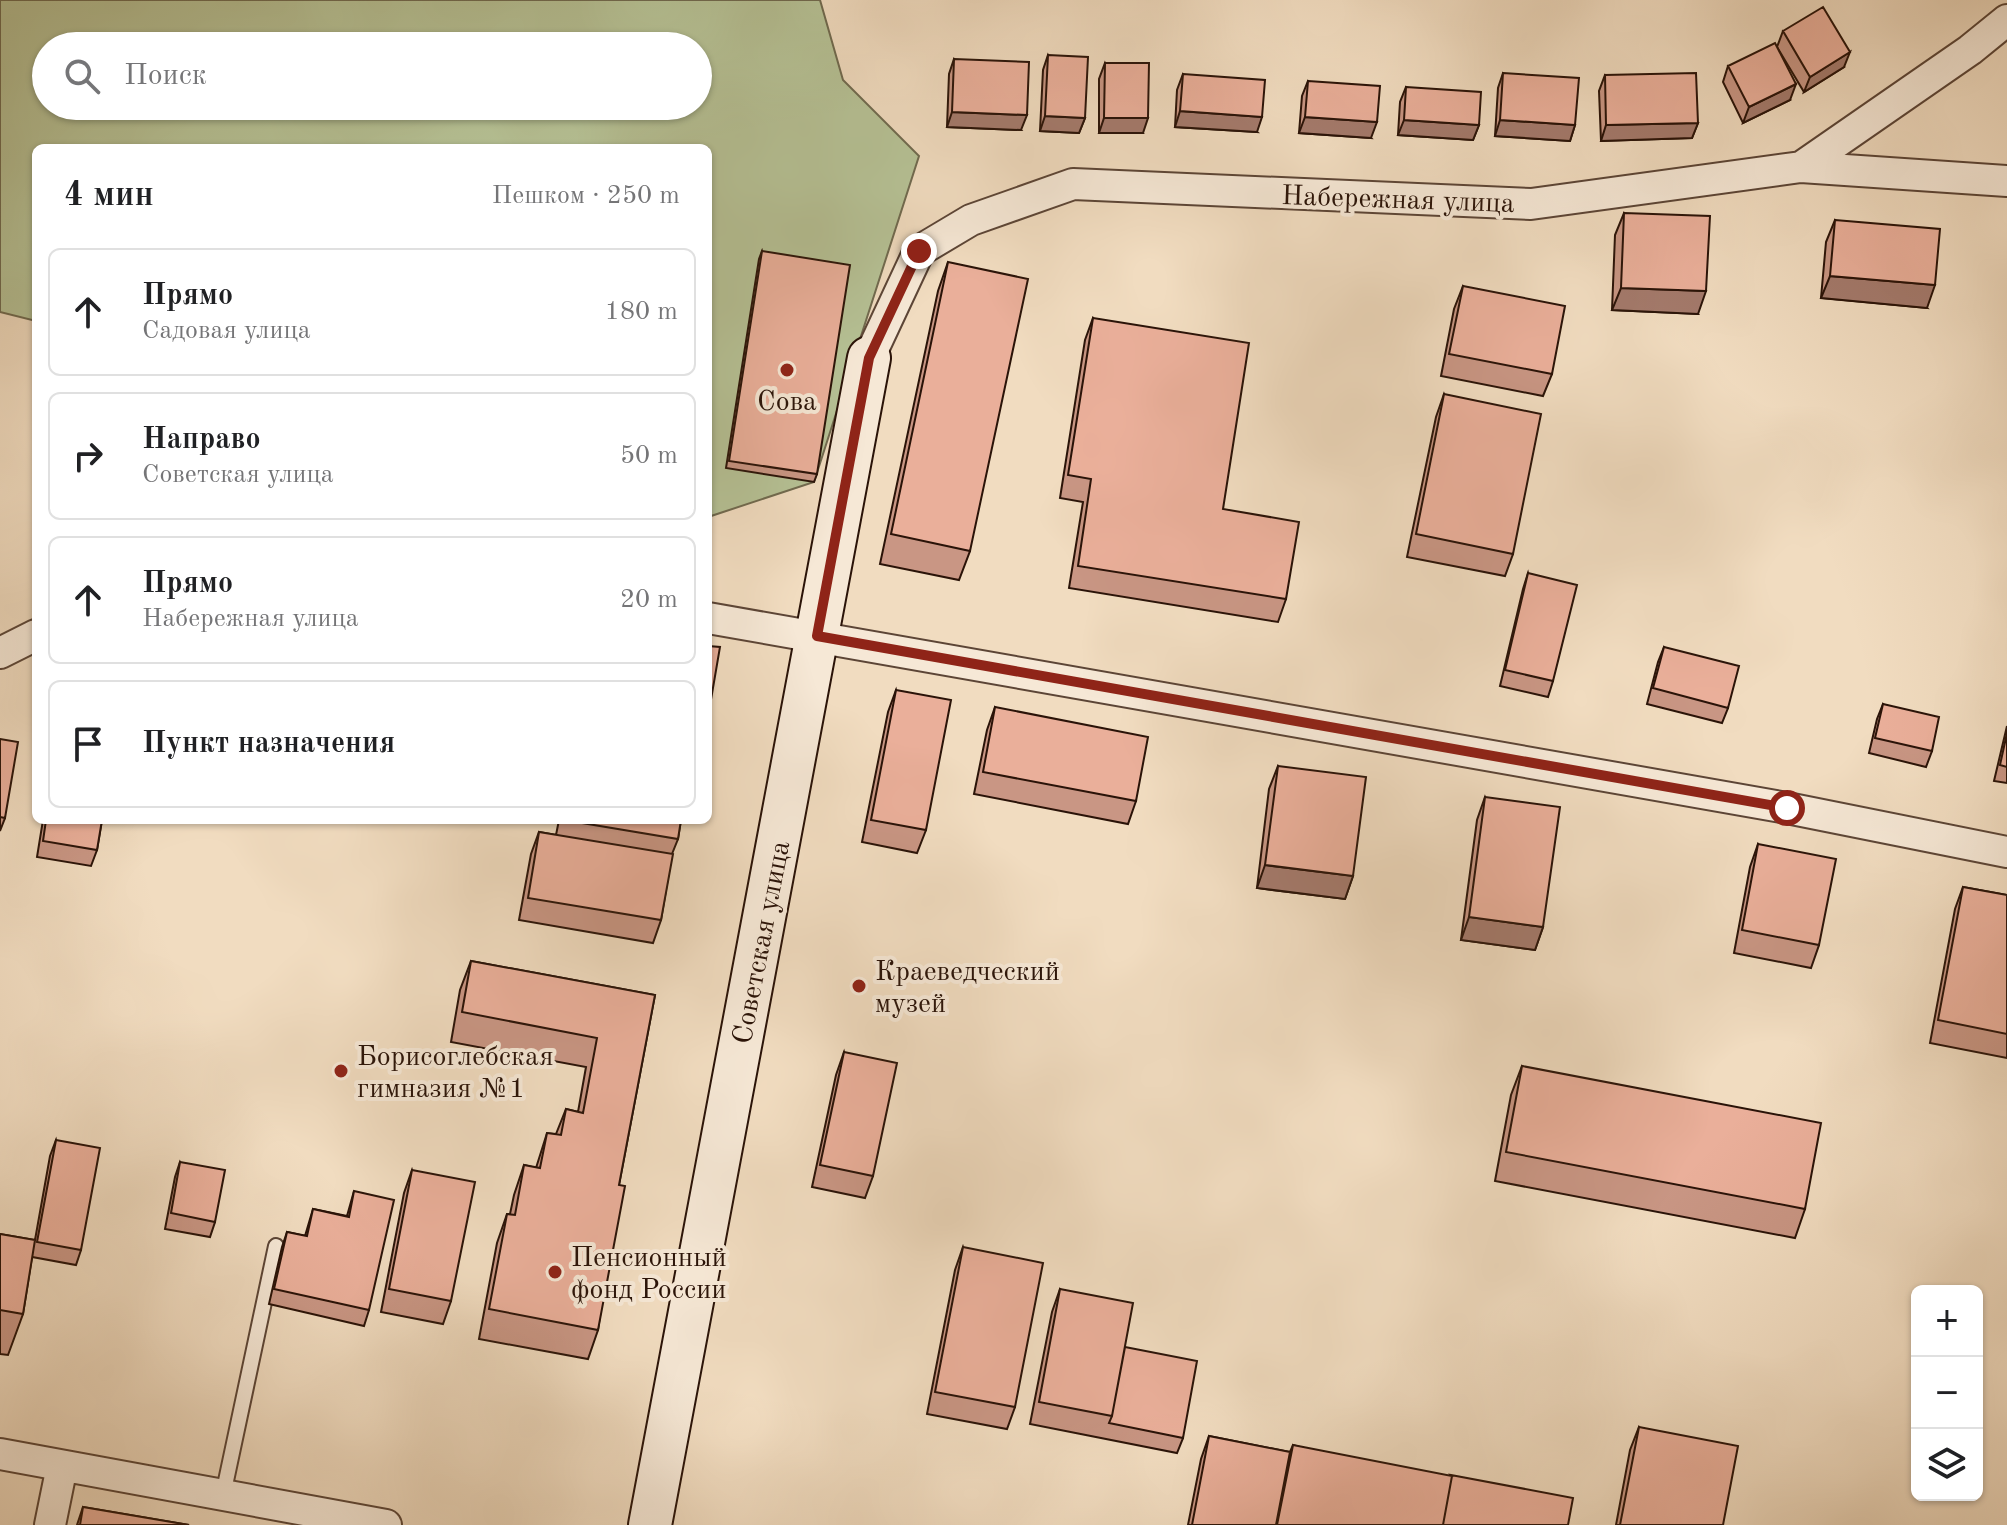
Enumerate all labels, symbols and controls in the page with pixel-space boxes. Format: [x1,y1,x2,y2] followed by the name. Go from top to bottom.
[32,32,712,120] search box
[60,54,104,98] icon: search
[124,61,207,91] text: Поиск
[64,179,154,213] text: 4 мин
[492,183,680,209] text: Пешком · 250 m
[1281,183,1515,219] street label: Набережная улица
[901,233,937,269] route end
[142,281,233,311] text: Прямо
[66,290,110,334] icon: ahead
[605,299,678,325] text: 180 m
[142,318,311,344] text: Садовая улица
[778,361,796,379] marker: Сова
[757,389,817,417] place label: Сова
[142,425,261,455] text: Направо
[66,434,110,478] icon: right
[620,443,678,469] text: 50 m
[142,462,334,488] text: Советская улица
[142,569,233,599] text: Прямо
[66,578,110,622] icon: ahead
[620,587,678,613] text: 20 m
[142,606,359,632] text: Набережная улица
[66,722,110,766] icon: arrive
[142,729,395,759] text: Пункт назначения
[1769,790,1805,826] route start
[730,838,796,1047] street label: Советская улица
[875,959,1060,1019] place label: Краеведческий музей
[850,977,868,995] marker: Краеведческий музей
[357,1044,553,1104] place label: Борисоглебская гимназия №1
[332,1062,350,1080] marker: Борисоглебская гимназия №1
[571,1245,727,1305] place label: Пенсионный фонд России
[546,1263,564,1281] marker: Пенсионный фонд России
[1911,1285,1983,1501] map controls
[1911,1285,1983,1357] button: +
[1911,1357,1983,1429] button: −
[1911,1429,1983,1501] button: layers

